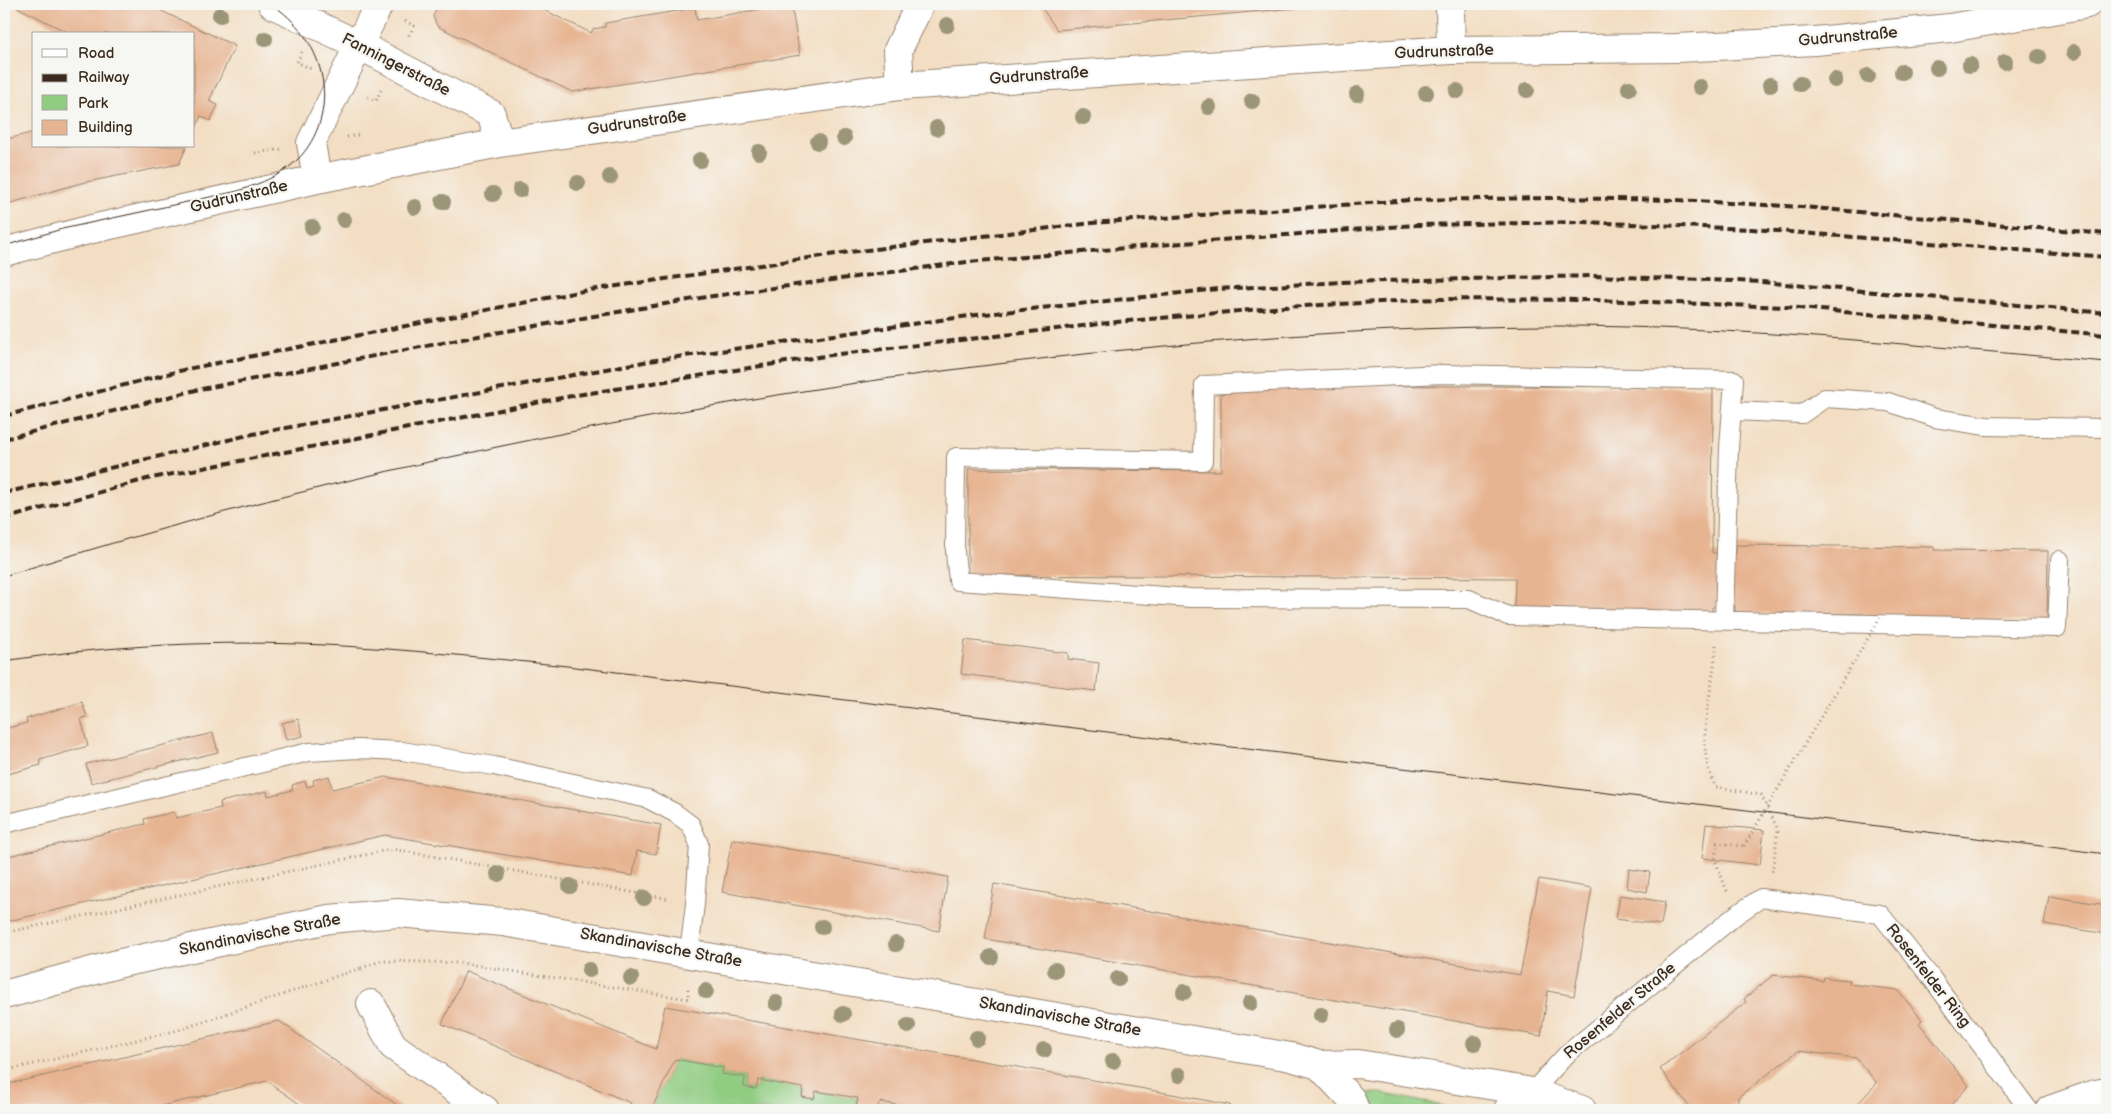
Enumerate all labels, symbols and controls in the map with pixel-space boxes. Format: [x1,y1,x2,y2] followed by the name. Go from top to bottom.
[1798,23,1899,51] street label: Gudrunstraße
[339,29,454,101] street label: Fanningerstraße
[32,32,195,148] legend
[1394,41,1495,63] street label: Gudrunstraße
[78,44,114,63] text: Road
[989,63,1090,89] street label: Gudrunstraße
[78,68,129,87] text: Railway
[78,94,109,113] text: Park
[586,107,688,139] street label: Gudrunstraße
[78,118,133,137] text: Building
[188,176,290,217] street label: Gudrunstraße
[178,910,343,960] street label: Skandinavische Straße
[1882,920,1974,1032] street label: Rosenfelder Ring
[579,924,744,972] street label: Skandinavische Straße
[1560,958,1680,1063] street label: Rosenfelder Straße
[978,993,1143,1041] street label: Skandinavische Straße

